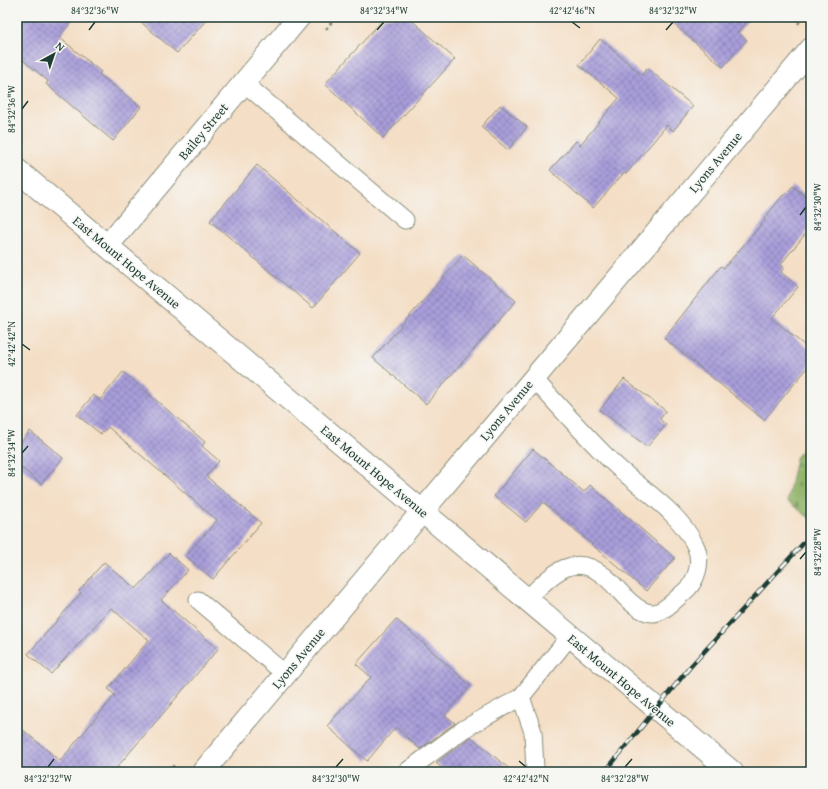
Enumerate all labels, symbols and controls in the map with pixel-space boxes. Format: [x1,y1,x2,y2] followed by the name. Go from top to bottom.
[71,3,119,18] text: 84°32'36"W
[360,3,408,18] text: 84°32'34"W
[549,3,595,18] text: 42°42'46"N
[649,3,697,18] text: 84°32'32"W
[34,34,74,74] north arrow
[52,38,69,55] text: N
[4,85,19,133] text: 84°32'36"W
[174,98,233,164] street label: Bailey Street
[684,128,747,197] street label: Lyons Avenue
[810,183,825,231] text: 84°32'30"W
[69,212,185,313] street label: East Mount Hope Avenue
[4,321,19,367] text: 42°42'42"N
[475,376,538,445] street label: Lyons Avenue
[317,421,433,522] street label: East Mount Hope Avenue
[4,429,19,477] text: 84°32'34"W
[810,528,825,576] text: 84°32'28"W
[267,624,330,693] street label: Lyons Avenue
[564,630,680,731] street label: East Mount Hope Avenue
[24,771,72,786] text: 84°32'32"W
[312,771,360,786] text: 84°32'30"W
[503,771,549,786] text: 42°42'42"N
[601,771,649,786] text: 84°32'28"W

